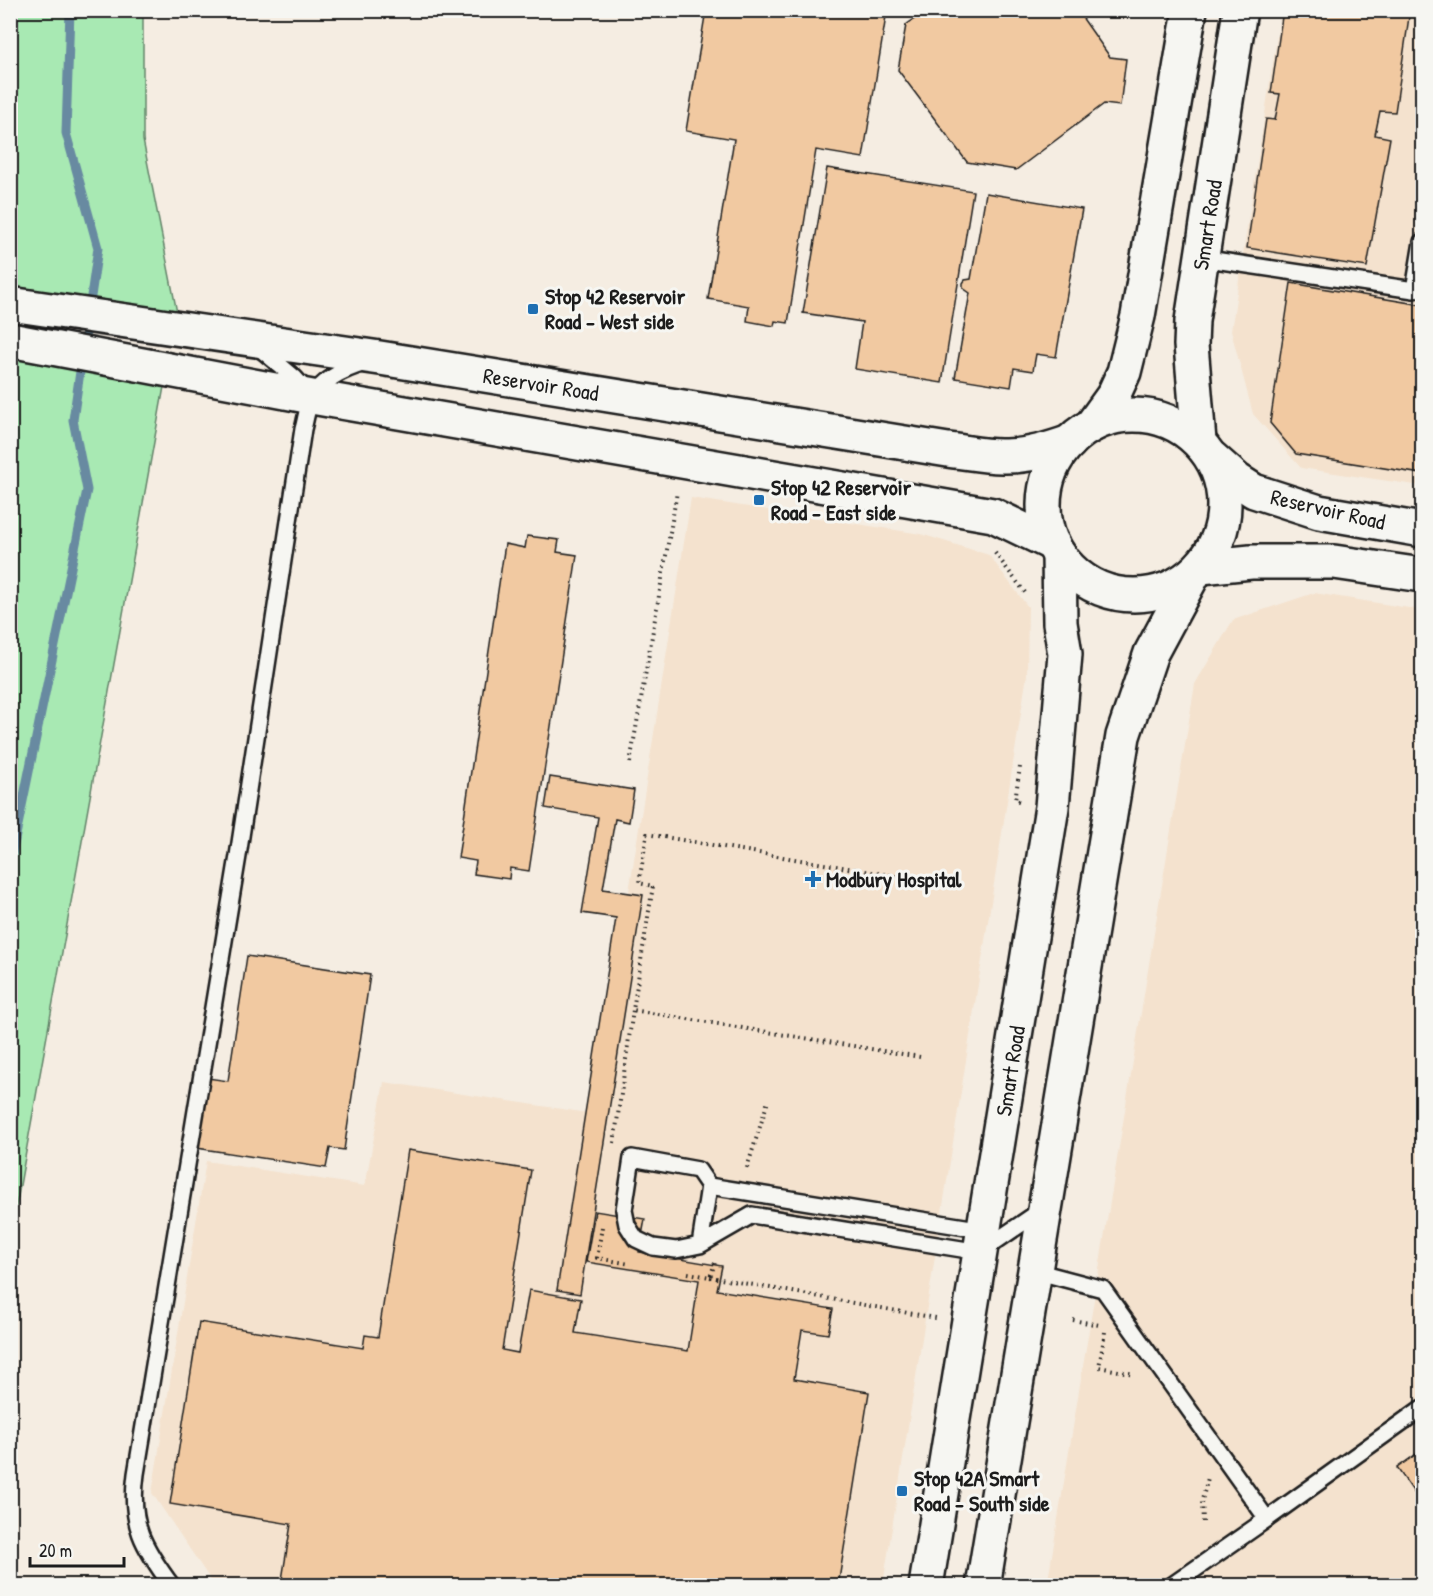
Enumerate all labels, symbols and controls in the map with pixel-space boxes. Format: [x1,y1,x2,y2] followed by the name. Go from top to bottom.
[1185,177,1229,272] street label: Smart Road
[545,281,686,336] place label: Stop 42 Reservoir Road - West side
[526,302,540,316] marker: Stop 42 Reservoir Road - West side
[481,360,601,408] street label: Reservoir Road
[771,472,912,527] place label: Stop 42 Reservoir Road - East side
[1268,481,1389,537] street label: Reservoir Road
[752,493,766,507] marker: Stop 42 Reservoir Road - East side
[826,864,962,895] place label: Modbury Hospital
[804,870,822,888] marker: Modbury Hospital
[988,1023,1032,1118] street label: Smart Road
[914,1463,1050,1518] place label: Stop 42A Smart Road - South side
[895,1484,909,1498] marker: Stop 42A Smart Road - South side
[30,1530,124,1568] scale bar
[39,1538,72,1563] text: 20 m

